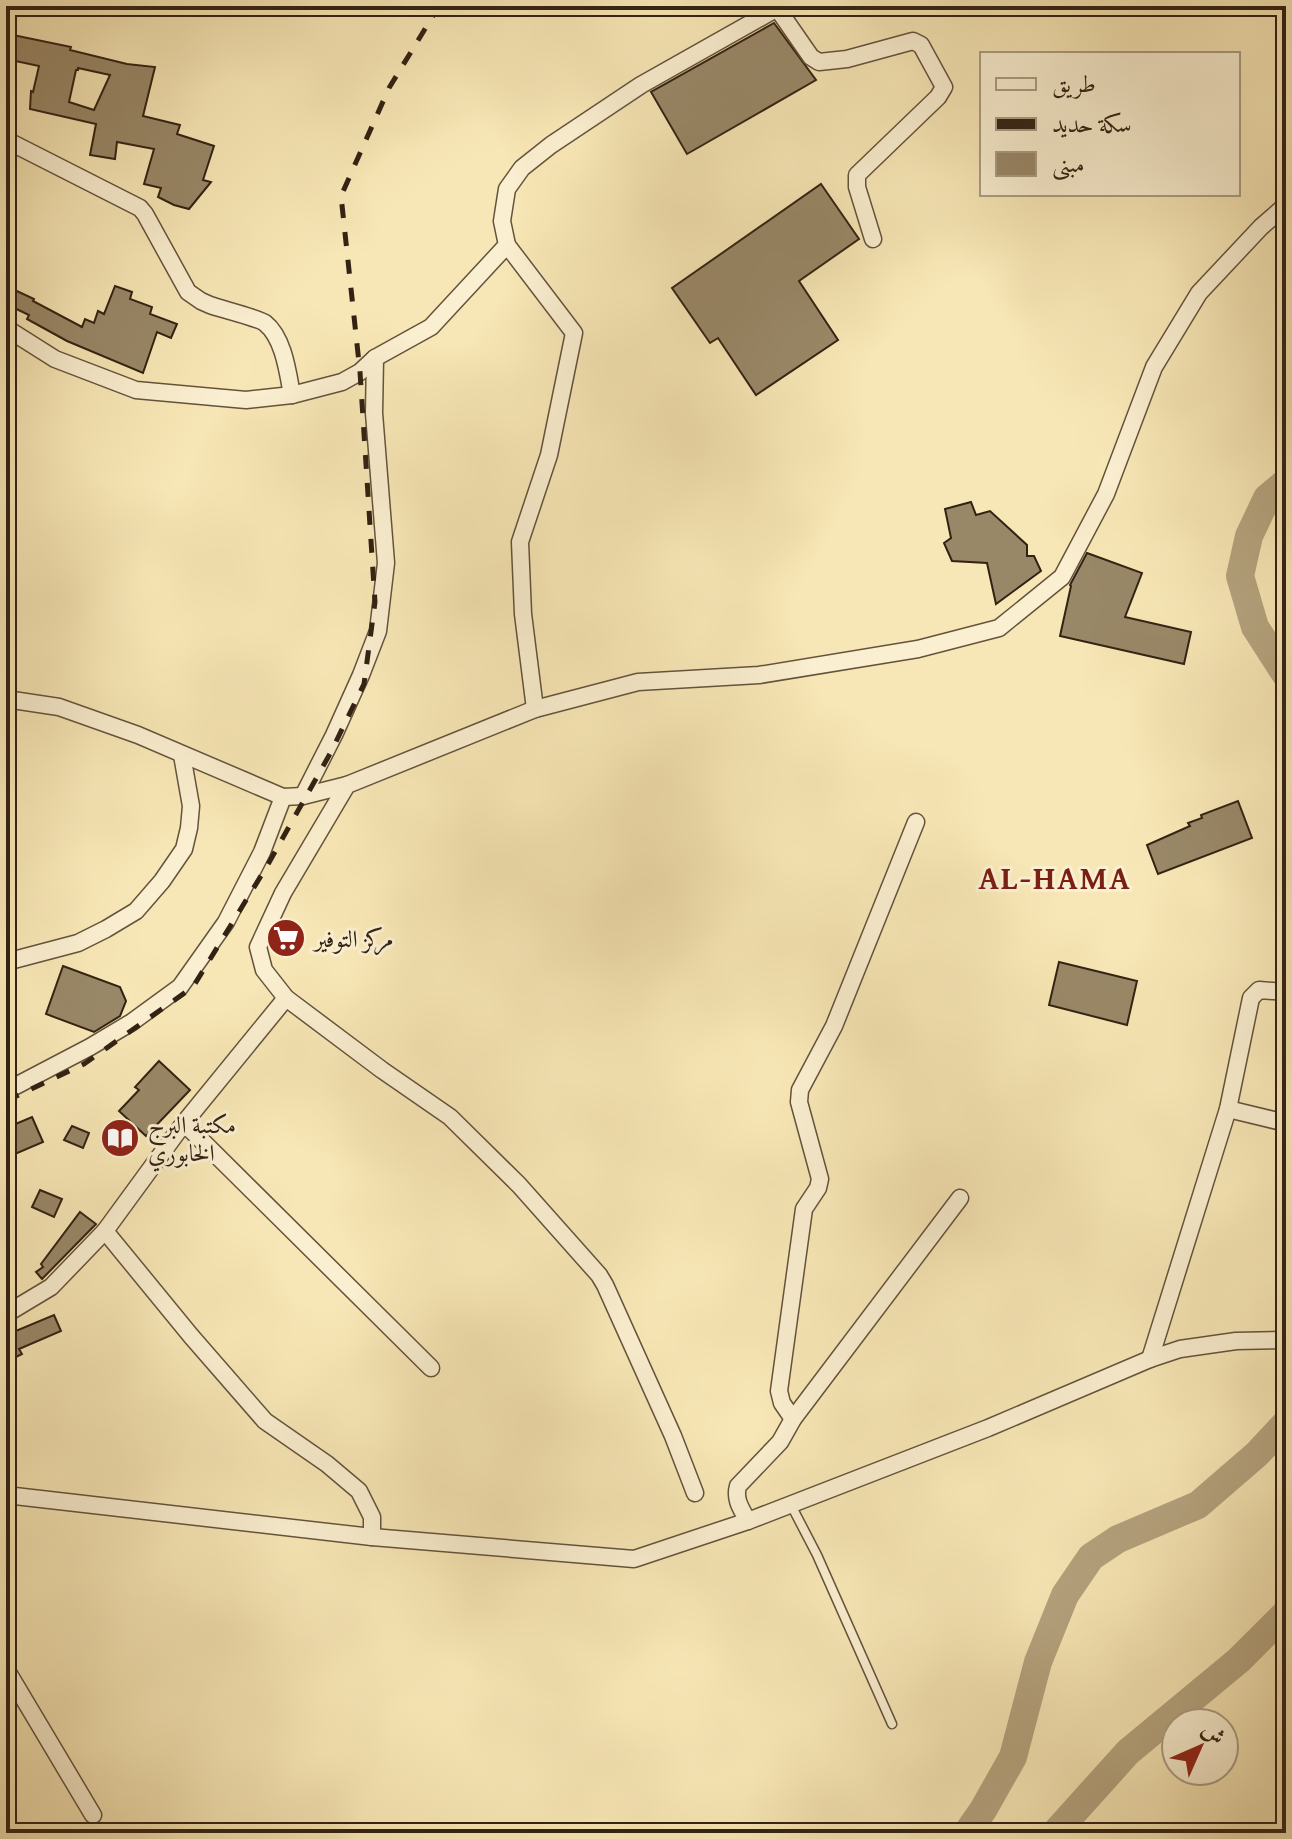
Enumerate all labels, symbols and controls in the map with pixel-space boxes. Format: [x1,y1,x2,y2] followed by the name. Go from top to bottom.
[980,52,1240,196] legend
[1052,66,1096,101] text: طريق
[1052,106,1132,141] text: سكة حديد
[1052,146,1085,181] text: مبنى
[978,854,1132,901] district label: AL-HAMA
[265,917,307,959] supermarket icon: مركز التوفير
[311,921,394,956] place label: مركز التوفير
[148,1107,236,1172] place label: مكتبة البرج الخابوري
[99,1117,141,1159] library icon: مكتبة البرج الخابوري
[1160,1707,1240,1787] north arrow
[1195,1714,1233,1752] text: ش

